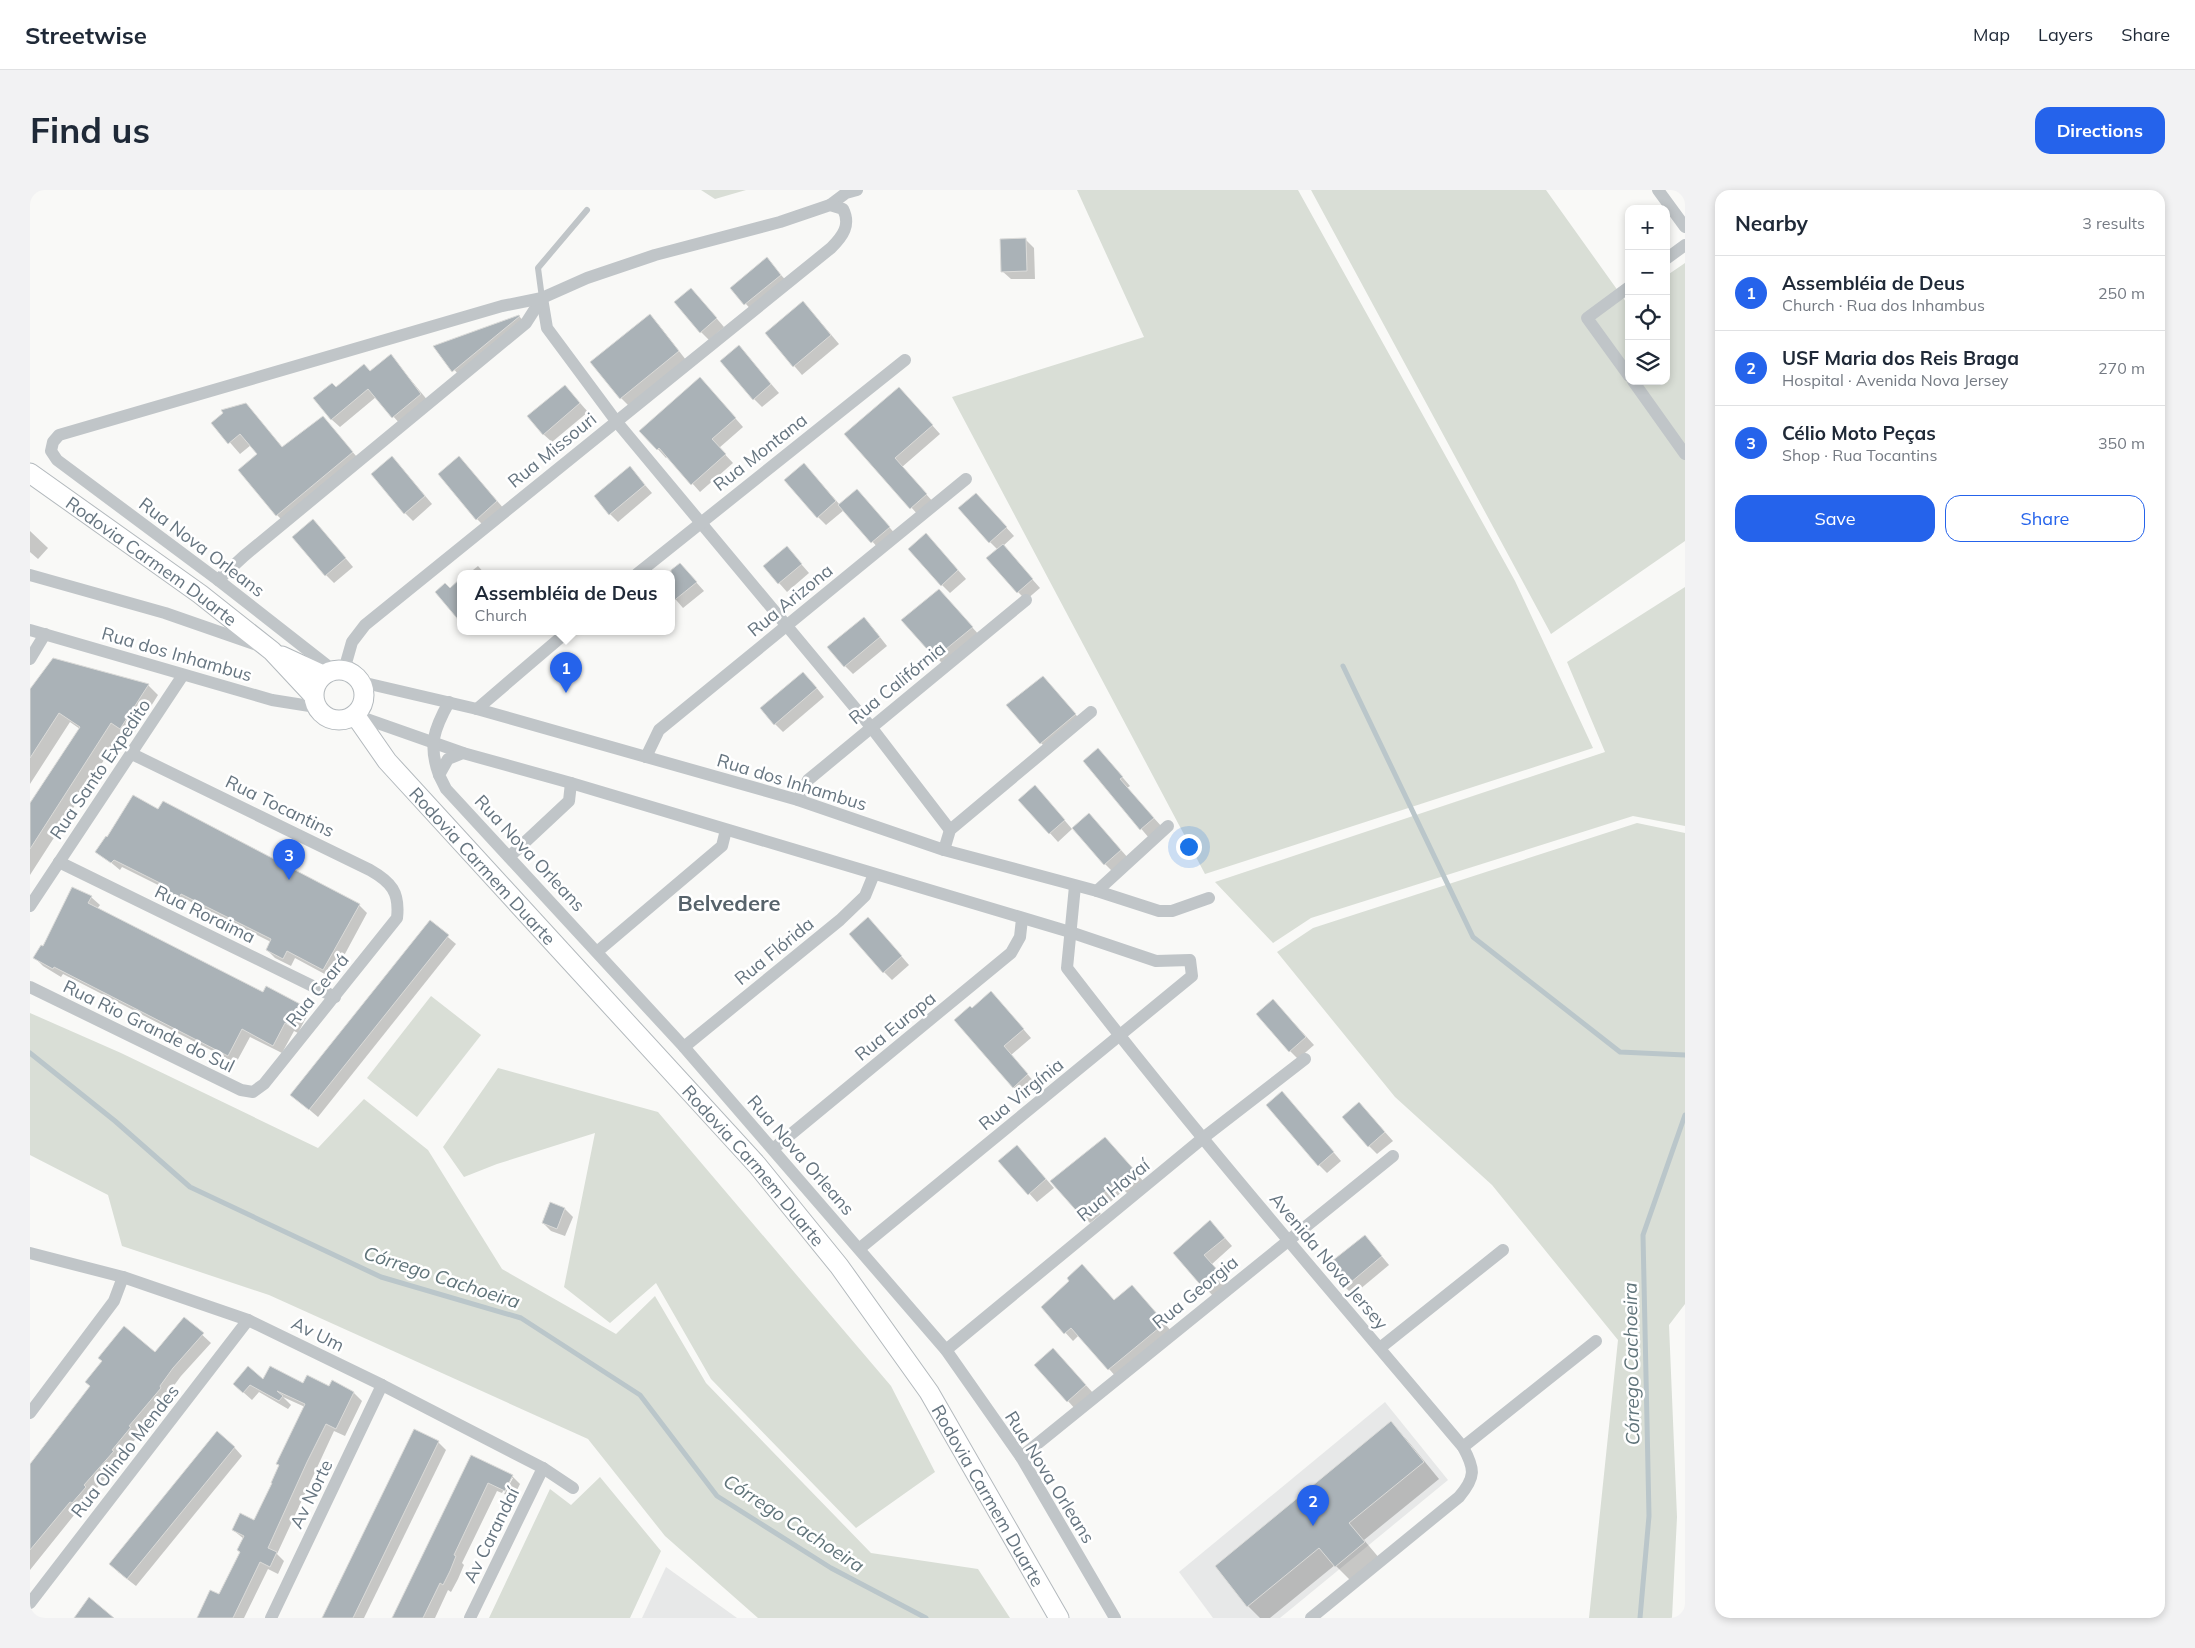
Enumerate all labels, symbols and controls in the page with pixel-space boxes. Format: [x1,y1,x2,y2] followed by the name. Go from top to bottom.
[25,20,147,50] text: Streetwise
[1973,23,2010,46] text: Map
[2038,23,2093,46] text: Layers
[2121,23,2170,46] text: Share
[2035,107,2165,154] button: Directions
[30,108,150,152] text: Find us
[1625,205,1670,385] map controls
[1625,205,1670,250] button: +
[1735,210,1808,236] text: Nearby
[2082,213,2145,233] text: 3 results
[1625,250,1670,295] button: −
[1782,271,1965,295] text: Assembléia de Deus
[1746,283,1756,303] text: 1
[2098,283,2145,303] text: 250 m
[1625,295,1670,340] button: locate
[1782,295,1985,315] text: Church · Rua dos Inhambus
[1625,340,1670,385] button: layers
[1782,346,2019,370] text: USF Maria dos Reis Braga
[1746,358,1756,378] text: 2
[2098,358,2145,378] text: 270 m
[1782,370,2009,390] text: Hospital · Avenida Nova Jersey
[503,407,601,493] street label: Rua Missouri
[708,408,812,496] street label: Rua Montana
[1782,421,1936,445] text: Célio Moto Peças
[1746,433,1756,453] text: 3
[2098,433,2145,453] text: 350 m
[1782,445,1937,465] text: Shop · Rua Tocantins
[62,491,242,631] street label: Rodovia Carmem Duarte
[135,492,270,602] street label: Rua Nova Orleans
[1735,495,1935,542] button: Save
[1945,495,2145,542] button: Share
[743,559,837,641] street label: Rua Arizona
[457,570,675,635] popup
[475,581,657,605] text: Assembléia de Deus
[475,605,527,625] text: Church
[99,622,255,687] street label: Rua dos Inhambus
[844,637,950,729] street label: Rua Califórnia
[550,652,582,693] pin: 1
[44,694,156,844] street label: Rua Santo Expedito
[714,748,870,816] street label: Rua dos Inhambus
[222,770,338,842] street label: Rua Tocantins
[405,782,561,949] street label: Rodovia Carmem Duarte
[470,790,590,916] street label: Rua Nova Orleans
[1176,834,1202,860] your location
[273,839,305,880] pin: 3
[151,880,259,948] street label: Rua Roraima
[677,889,781,917] district label: Belvedere
[730,912,818,990] street label: Rua Flórida
[280,949,354,1031] street label: Rua Ceará
[59,974,239,1078] street label: Rua Rio Grande do Sul
[850,986,940,1066] street label: Rua Europa
[974,1053,1068,1135] street label: Rua Virgínia
[678,1080,830,1251] street label: Rodovia Carmem Duarte
[743,1090,859,1220] street label: Rua Nova Orleans
[1072,1153,1155,1226] street label: Rua Havaí
[1265,1188,1393,1335] street label: Avenida Nova Jersey
[361,1240,523,1314] water label: Córrego Cachoeira
[1147,1250,1243,1334] street label: Rua Georgia
[1618,1282,1644,1446] water label: Córrego Cachoeira
[288,1311,348,1357] street label: Av Um
[66,1380,184,1522] street label: Rua Olindo Mendes
[927,1400,1050,1590] street label: Rodovia Carmem Duarte
[1000,1407,1100,1547] street label: Rua Nova Orleans
[284,1456,338,1532] street label: Av Norte
[719,1469,869,1577] water label: Córrego Cachoeira
[458,1482,525,1587] street label: Av Carandaí
[1297,1485,1329,1526] pin: 2

